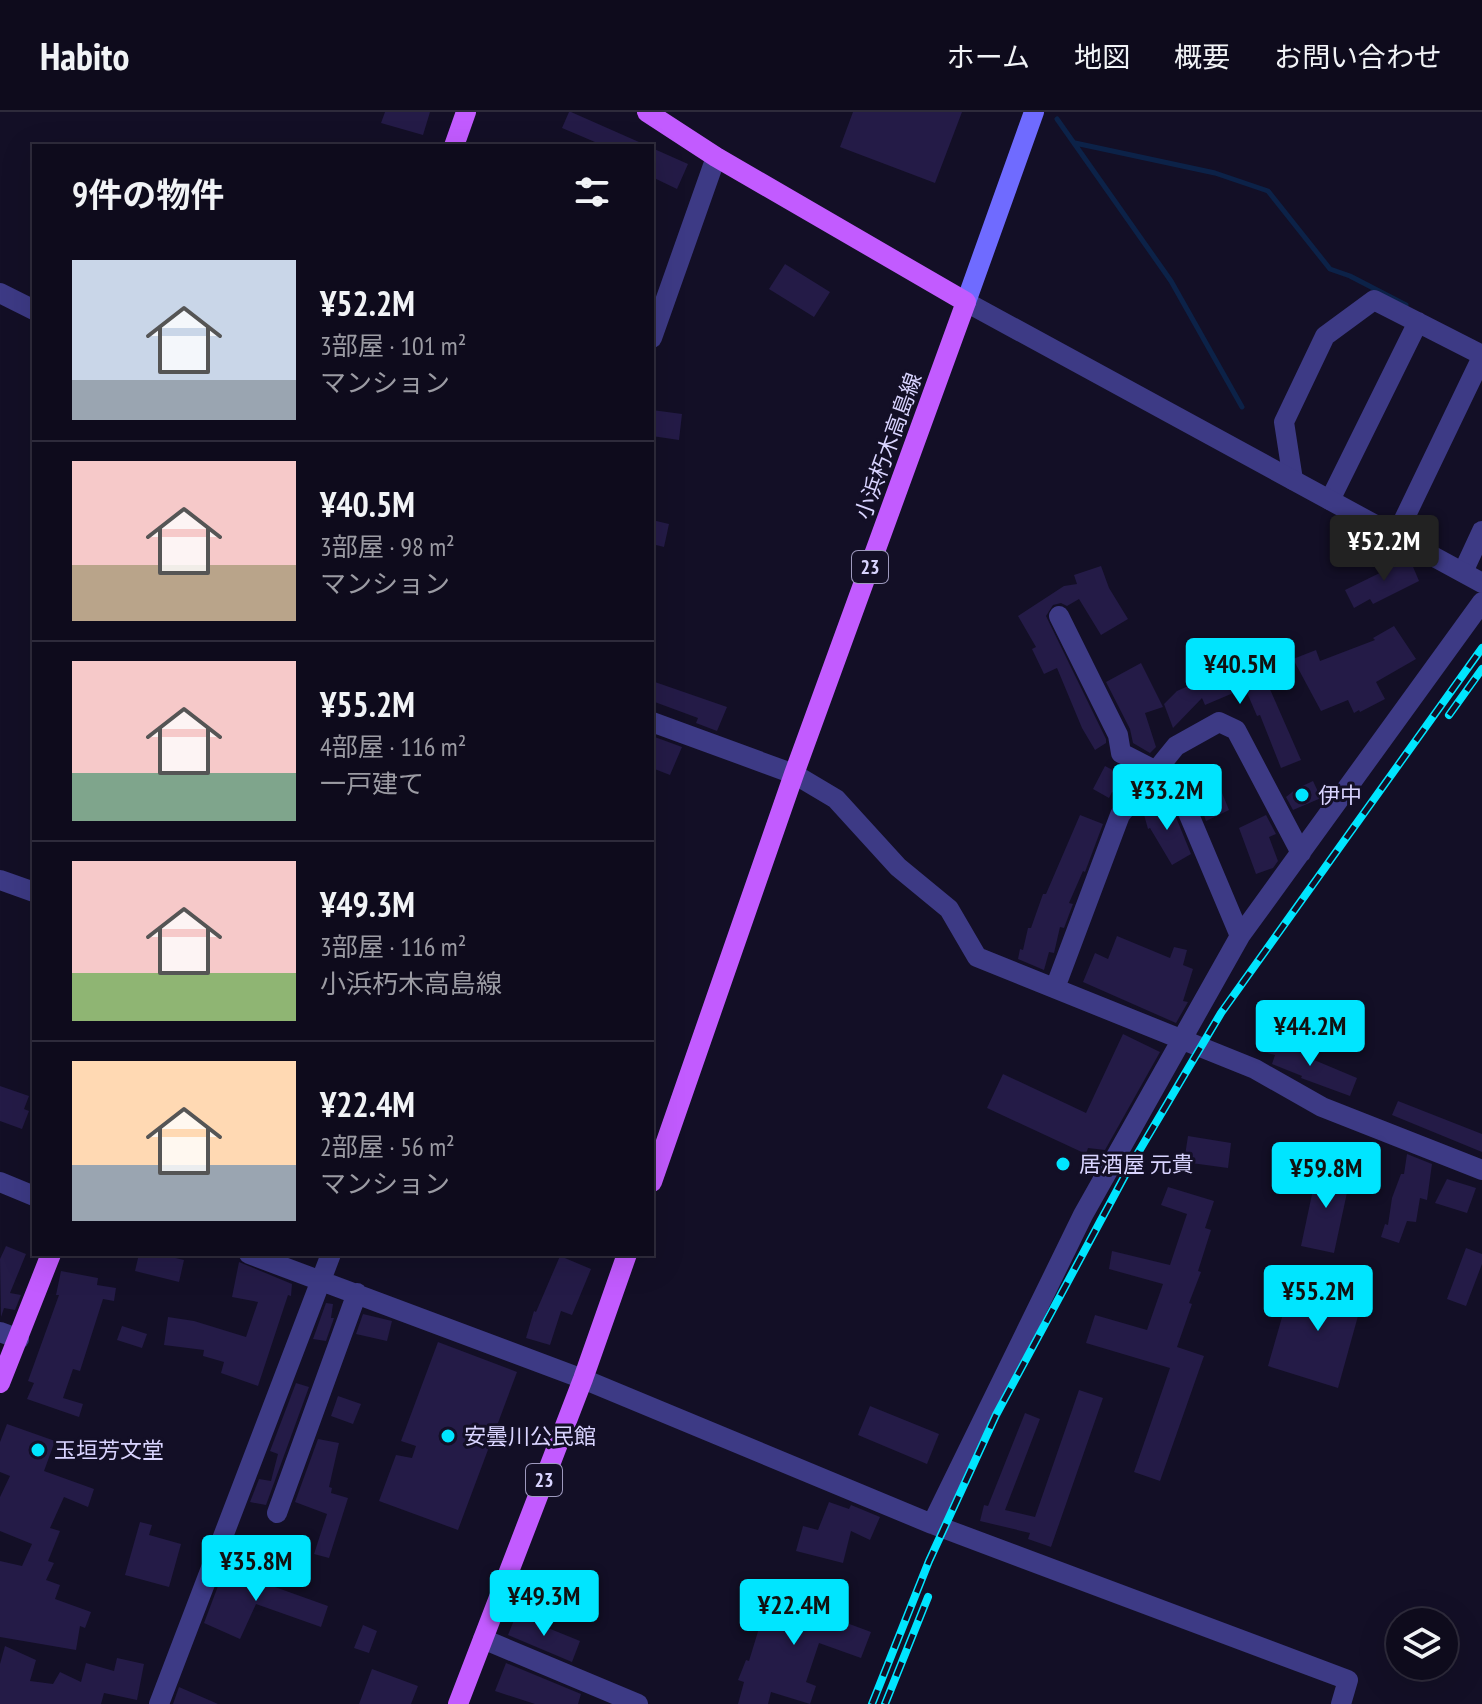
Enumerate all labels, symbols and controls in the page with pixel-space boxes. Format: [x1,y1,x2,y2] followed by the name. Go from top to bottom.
[40,31,129,80] text: Habito
[947,38,1030,75] text: ホーム
[1074,38,1130,75] text: 地図
[1174,38,1230,75] text: 概要
[1274,38,1442,75] text: お問い合わせ
[570,170,614,214] icon: filters
[72,172,224,216] text: 9件の物件
[320,281,415,325] text: ¥52.2M
[136,292,232,388] icon: home
[320,329,466,362] text: 3部屋 · 101 m²
[320,366,450,399] text: マンション
[849,369,927,523] street label: 小浜朽木高島線
[320,482,415,526] text: ¥40.5M
[136,493,232,589] icon: home
[1319,515,1449,583] pin: ¥52.2M
[1348,524,1420,557] text: ¥52.2M
[320,530,455,563] text: 3部屋 · 98 m²
[852,551,888,583] road number: 23
[320,567,450,600] text: マンション
[1175,638,1305,706] pin: ¥40.5M
[1204,647,1276,680] text: ¥40.5M
[320,682,415,726] text: ¥55.2M
[136,693,232,789] icon: home
[320,730,466,763] text: 4部屋 · 116 m²
[1102,764,1232,832] pin: ¥33.2M
[320,767,424,800] text: 一戸建て
[1131,773,1203,806] text: ¥33.2M
[1318,781,1362,809] place label: 伊中
[1293,786,1311,804] marker: 伊中
[320,882,415,926] text: ¥49.3M
[136,893,232,989] icon: home
[320,930,466,963] text: 3部屋 · 116 m²
[320,967,502,1000] text: 小浜朽木高島線
[1245,1000,1375,1068] pin: ¥44.2M
[1274,1009,1346,1042] text: ¥44.2M
[320,1082,415,1126] text: ¥22.4M
[136,1093,232,1189] icon: home
[320,1130,455,1163] text: 2部屋 · 56 m²
[1261,1142,1391,1210] pin: ¥59.8M
[1079,1150,1194,1178] place label: 居酒屋 元貴
[1290,1151,1362,1184] text: ¥59.8M
[1054,1155,1072,1173] marker: 居酒屋 元貴
[320,1167,450,1200] text: マンション
[1253,1265,1383,1333] pin: ¥55.2M
[1282,1274,1354,1307] text: ¥55.2M
[464,1422,596,1450] place label: 安曇川公民館
[439,1427,457,1445] marker: 安曇川公民館
[54,1436,164,1464] place label: 玉垣芳文堂
[29,1441,47,1459] marker: 玉垣芳文堂
[526,1464,562,1496] road number: 23
[191,1535,321,1603] pin: ¥35.8M
[220,1544,292,1577] text: ¥35.8M
[479,1570,609,1638] pin: ¥49.3M
[508,1579,580,1612] text: ¥49.3M
[729,1579,859,1647] pin: ¥22.4M
[758,1588,830,1621] text: ¥22.4M
[1386,1608,1458,1680] map controls
[1386,1608,1458,1680] button: layers

